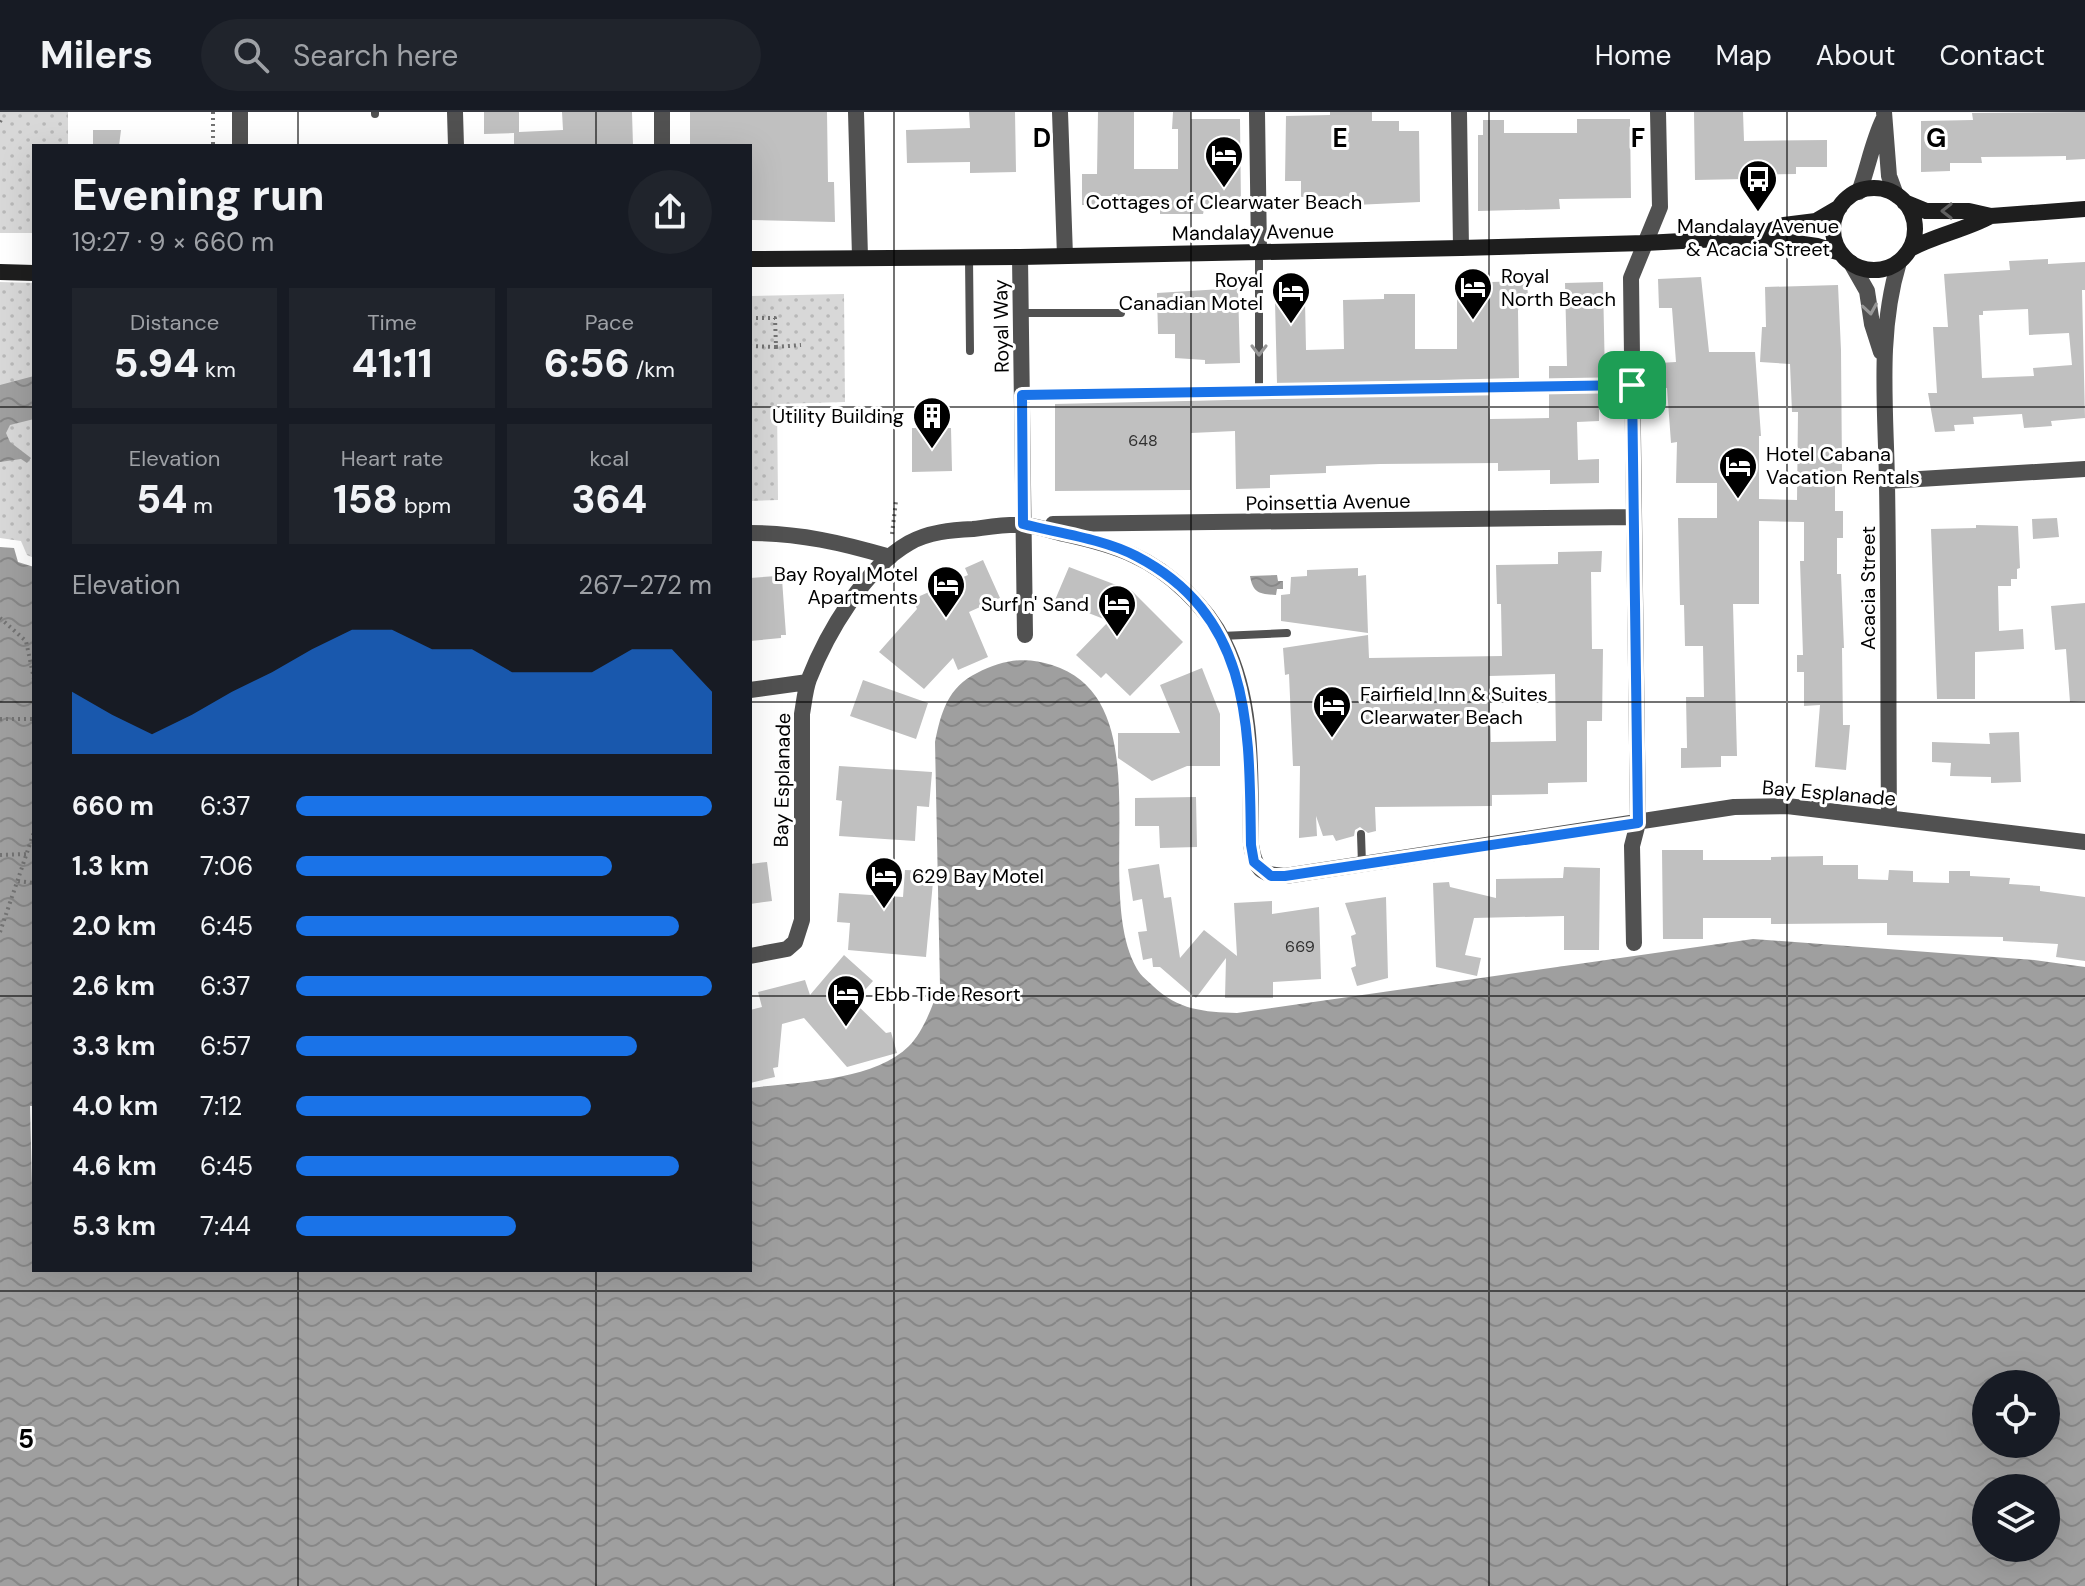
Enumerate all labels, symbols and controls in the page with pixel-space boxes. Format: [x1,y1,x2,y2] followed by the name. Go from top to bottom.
[201,19,761,91] search box
[40,30,153,80] text: Milers
[229,33,273,77] icon: search
[293,36,458,75] text: Search here
[1595,37,1671,74] text: Home
[1715,37,1772,74] text: Map
[1816,37,1895,74] text: About
[1939,37,2045,74] text: Contact
[1033,121,1051,155] text: D
[1332,121,1348,155] text: E
[1631,121,1645,155] text: F
[1926,121,1946,155] text: G
[1203,134,1245,189] hotel icon: Cottages of Clearwater Beach
[1737,158,1779,213] bus stop icon: Mandalay Avenue & Acacia Street
[72,166,325,224] text: Evening run
[628,170,712,254] button: share
[1086,189,1362,215] place label: Cottages of Clearwater Beach
[1940,202,1953,220] one-way arrow
[1677,213,1839,262] place label: Mandalay Avenue & Acacia Street
[1172,218,1334,246] street label: Mandalay Avenue
[72,225,274,259] text: 19:27 · 9 × 660 m
[1501,263,1616,312] place label: Royal North Beach
[1452,266,1494,321] hotel icon: Royal North Beach
[1119,267,1263,316] place label: Royal Canadian Motel
[1270,270,1312,325] hotel icon: Royal Canadian Motel
[987,279,1015,373] street label: Royal Way
[1861,302,1878,316] one-way arrow
[130,308,219,337] text: Distance
[367,308,417,337] text: Time
[585,308,634,337] text: Pace
[114,337,199,389] text: 5.94
[352,337,432,389] text: 41:11
[544,337,630,389] text: 6:56
[1250,344,1268,357] one-way arrow
[1598,351,1666,419] pin
[199,355,236,384] text: km
[630,355,675,384] text: /km
[1610,363,1654,407] icon: arrive
[911,395,953,450] building icon: Utility Building
[772,403,904,429] place label: Utility Building
[1128,430,1158,451] house number: 648
[1766,441,1920,490] place label: Hotel Cabana Vacation Rentals
[129,444,221,473] text: Elevation
[341,444,443,473] text: Heart rate
[589,444,629,473] text: kcal
[1717,445,1759,500] hotel icon: Hotel Cabana Vacation Rentals
[136,473,187,525] text: 54
[333,473,398,525] text: 158
[571,473,647,525] text: 364
[1245,488,1411,516] street label: Poinsettia Avenue
[187,491,213,520] text: m
[398,491,451,520] text: bpm
[1855,526,1881,650] street label: Acacia Street
[774,561,918,610] place label: Bay Royal Motel Apartments
[925,564,967,619] hotel icon: Bay Royal Motel Apartments
[72,568,180,602] text: Elevation
[578,568,712,602] text: 267–272 m
[1096,583,1138,638] hotel icon: Surf n' Sand
[981,591,1089,617] place label: Surf n' Sand
[1360,681,1548,730] place label: Fairfield Inn & Suites Clearwater Beach
[1311,684,1353,739] hotel icon: Fairfield Inn & Suites Clearwater Beach
[768,713,796,847] street label: Bay Esplanade
[1761,774,1897,812] street label: Bay Esplanade
[72,789,154,823] text: 660 m
[200,789,250,823] text: 6:37
[72,849,149,883] text: 1.3 km
[200,849,253,883] text: 7:06
[863,855,905,910] hotel icon: 629 Bay Motel
[912,863,1044,889] place label: 629 Bay Motel
[72,909,156,943] text: 2.0 km
[200,909,253,943] text: 6:45
[1285,936,1315,957] house number: 669
[72,969,155,1003] text: 2.6 km
[200,969,250,1003] text: 6:37
[825,973,867,1028] hotel icon: Ebb Tide Resort
[874,981,1021,1007] place label: Ebb Tide Resort
[72,1029,156,1063] text: 3.3 km
[200,1029,251,1063] text: 6:57
[72,1089,158,1123] text: 4.0 km
[200,1089,242,1123] text: 7:12
[72,1149,157,1183] text: 4.6 km
[200,1149,253,1183] text: 6:45
[72,1209,156,1243] text: 5.3 km
[200,1209,251,1243] text: 7:44
[1972,1370,2060,1562] map controls
[1972,1370,2060,1458] button: locate
[18,1422,34,1456] text: 5
[1972,1474,2060,1562] button: layers

